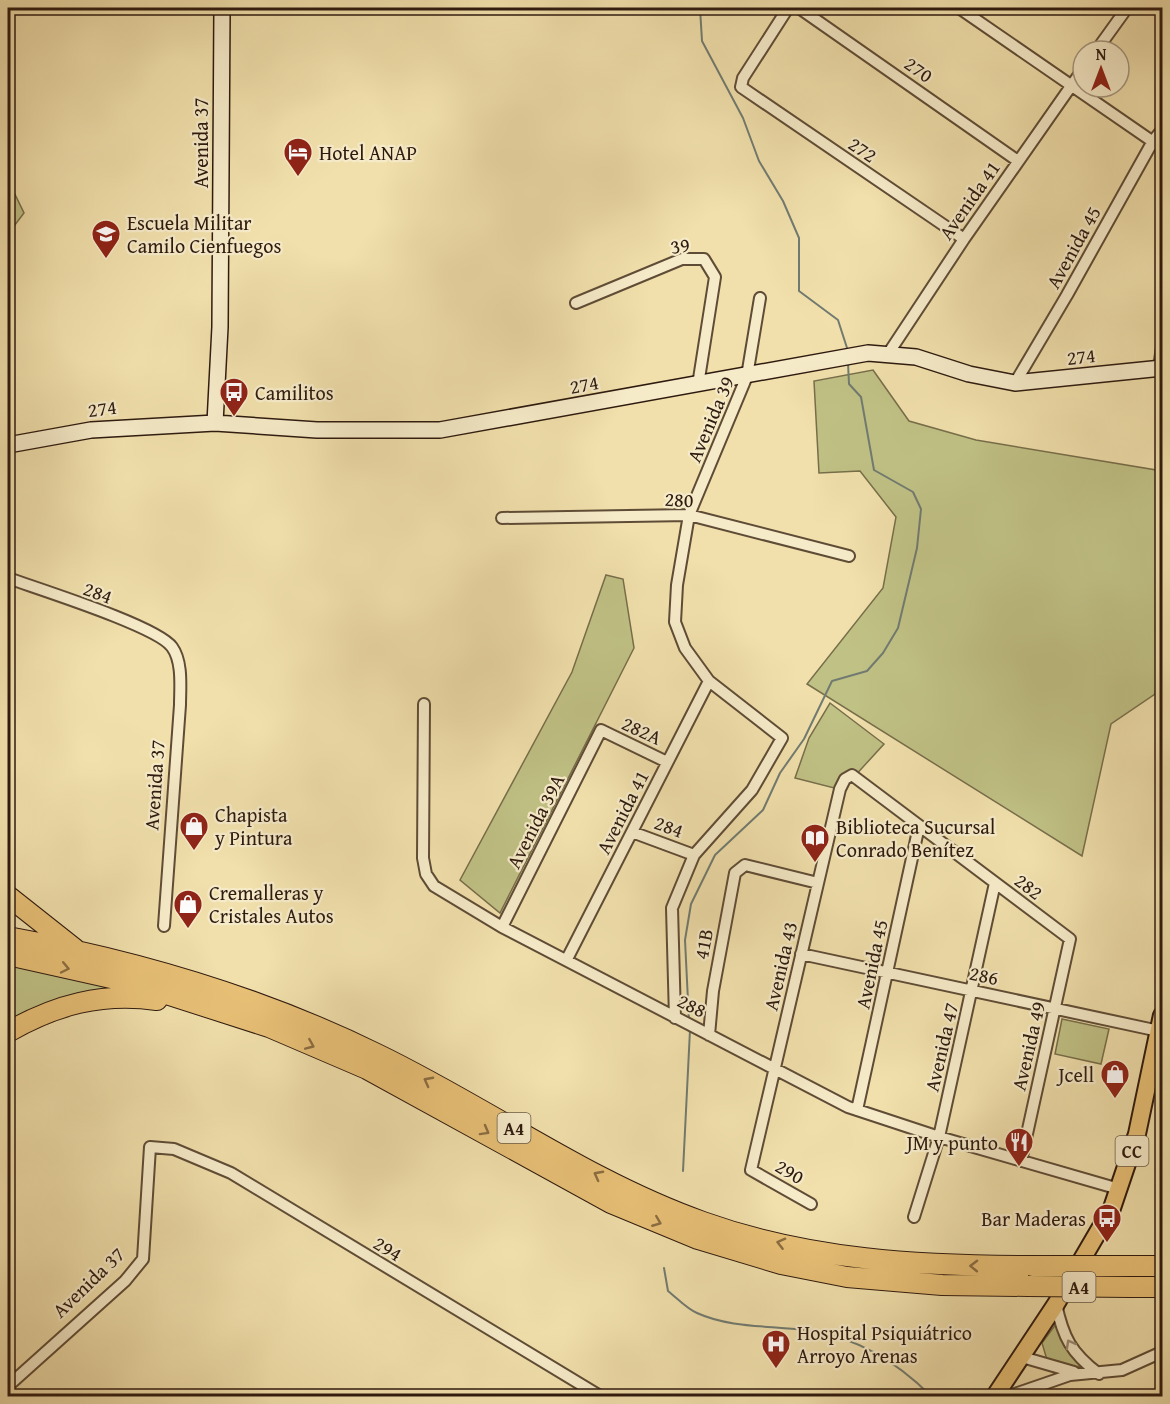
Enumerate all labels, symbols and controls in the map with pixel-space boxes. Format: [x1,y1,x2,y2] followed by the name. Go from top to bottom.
[1071,39,1131,99] north arrow
[1096,42,1107,66] text: N
[899,49,939,89] street label: 270
[186,98,215,188] street label: Avenida 37
[843,129,883,169] street label: 272
[282,136,314,178] hotel icon: Hotel ANAP
[319,138,417,167] place label: Hotel ANAP
[931,155,1007,245] street label: Avenida 41
[1038,200,1108,294] street label: Avenida 45
[127,208,281,260] place label: Escuela Militar Camilo Cienfuegos
[90,218,122,260] school or university icon: Escuela Militar Camilo Cienfuegos
[668,229,692,261] street label: 39
[1065,340,1097,372] street label: 274
[567,367,601,401] street label: 274
[679,372,741,466] street label: Avenida 39
[218,376,250,418] bus stop icon: Camilitos
[255,378,334,407] place label: Camilitos
[86,392,118,424] street label: 274
[664,484,694,514] street label: 280
[79,573,117,611] street label: 284
[617,708,667,752] street label: 282A
[136,739,172,831] street label: Avenida 37
[589,765,655,859] street label: Avenida 41
[499,769,571,873] street label: Avenida 39A
[214,800,293,852] place label: Chapista y Pintura
[650,807,688,845] street label: 284
[178,810,210,852] shop icon: Chapista y Pintura
[836,812,996,864] place label: Biblioteca Sucursal Conrado Benítez
[799,822,831,864] library icon: Biblioteca Sucursal Conrado Benítez
[1009,866,1049,906] street label: 282
[209,878,334,930] place label: Cremalleras y Cristales Autos
[172,888,204,930] shop icon: Cremalleras y Cristales Autos
[847,917,895,1011] street label: Avenida 45
[756,919,804,1013] street label: Avenida 43
[686,926,720,962] street label: 41B
[967,958,1001,992] street label: 286
[59,960,69,973] one-way arrow
[673,986,711,1024] street label: 288
[1004,999,1052,1093] street label: Avenida 49
[917,1000,965,1094] street label: Avenida 47
[304,1038,315,1050] one-way arrow
[1099,1058,1131,1100] shop icon: Jcell
[1055,1060,1094,1089] place label: Jcell
[424,1077,434,1088] one-way arrow
[498,1113,530,1143] road number: A4
[479,1124,489,1136] one-way arrow
[1003,1126,1035,1168] restaurant icon: JM y punto
[903,1128,998,1157] place label: JM y punto
[1116,1136,1148,1166] road number: CC
[770,1151,810,1191] street label: 290
[594,1171,605,1182] one-way arrow
[1091,1202,1123,1244] bus stop icon: Bar Maderas
[981,1204,1086,1233] place label: Bar Maderas
[651,1215,662,1227] one-way arrow
[368,1228,408,1268] street label: 294
[776,1237,786,1250] one-way arrow
[45,1240,131,1324] street label: Avenida 37
[969,1260,978,1272] one-way arrow
[1062,1272,1096,1302] road number: A4
[797,1318,972,1370] place label: Hospital Psiquiátrico Arroyo Arenas
[760,1328,792,1370] hospital icon: Hospital Psiquiátrico Arroyo Arenas
[1065,1340,1077,1350] one-way arrow

